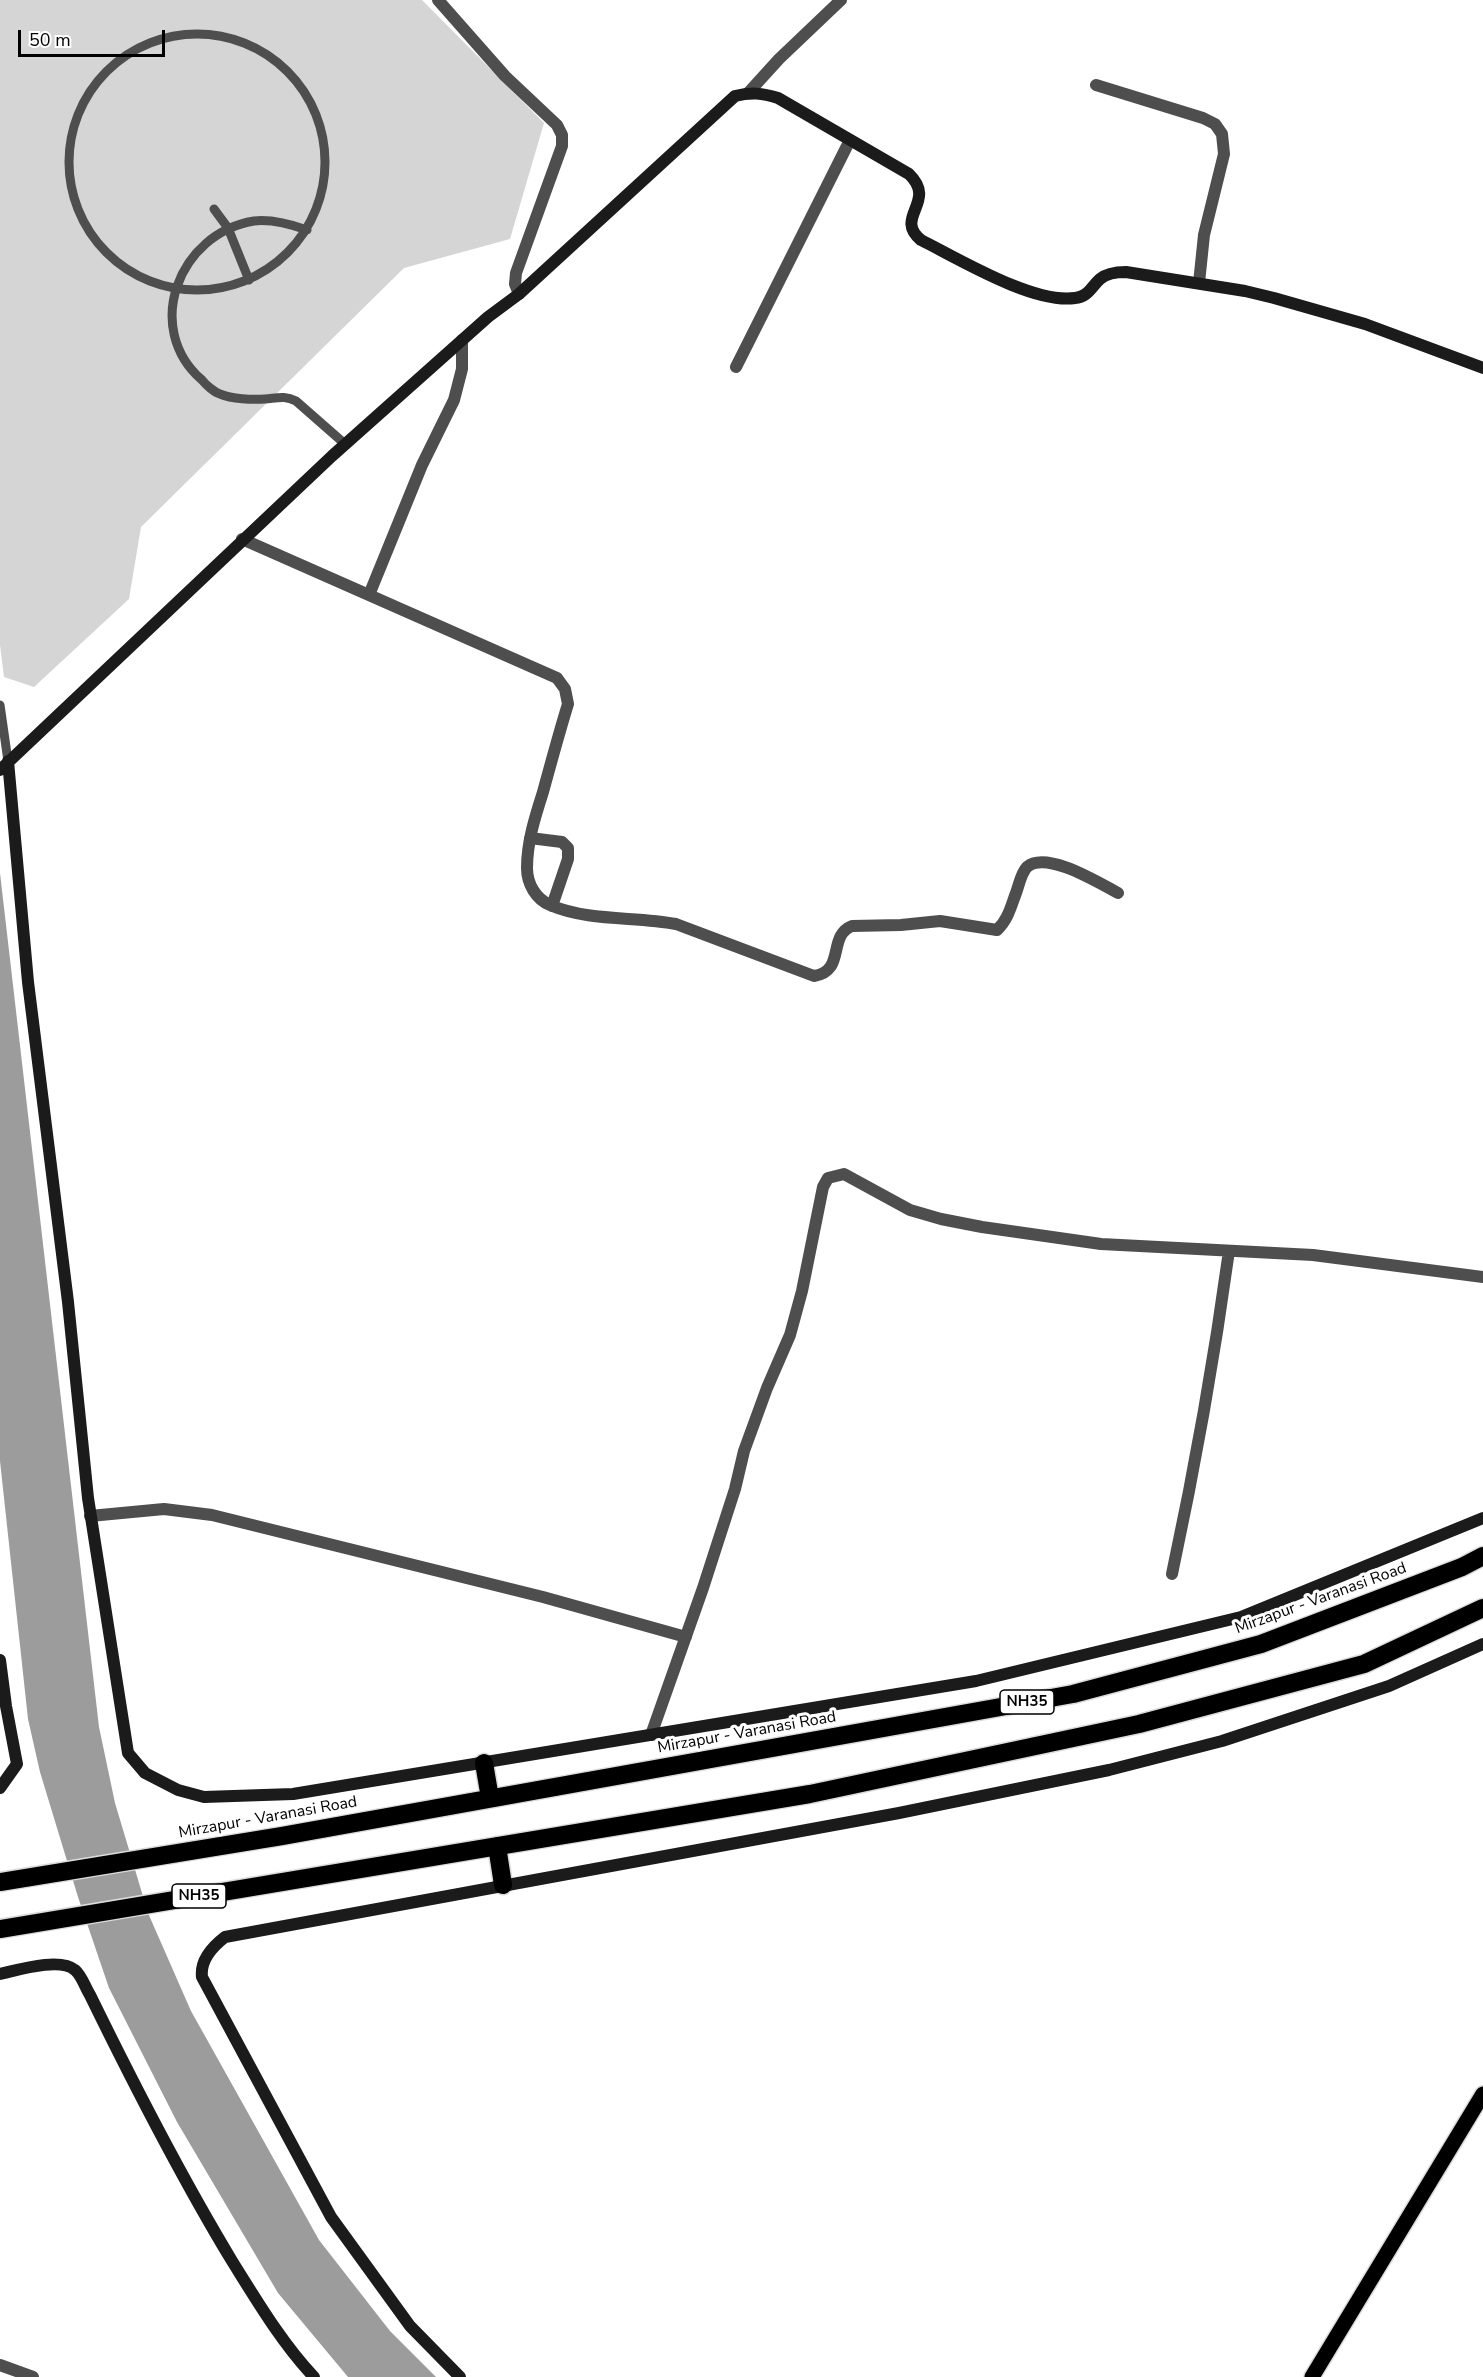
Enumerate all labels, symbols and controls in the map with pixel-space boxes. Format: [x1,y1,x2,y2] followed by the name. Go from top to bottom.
[21,18,168,56] scale bar
[29,28,71,52] text: 50 m
[1233,1559,1409,1639] street label: Mirzapur - Varanasi Road
[1000,1690,1054,1714] road number: NH35
[656,1708,838,1758] street label: Mirzapur - Varanasi Road
[177,1793,359,1843] street label: Mirzapur - Varanasi Road
[172,1884,226,1908] road number: NH35

